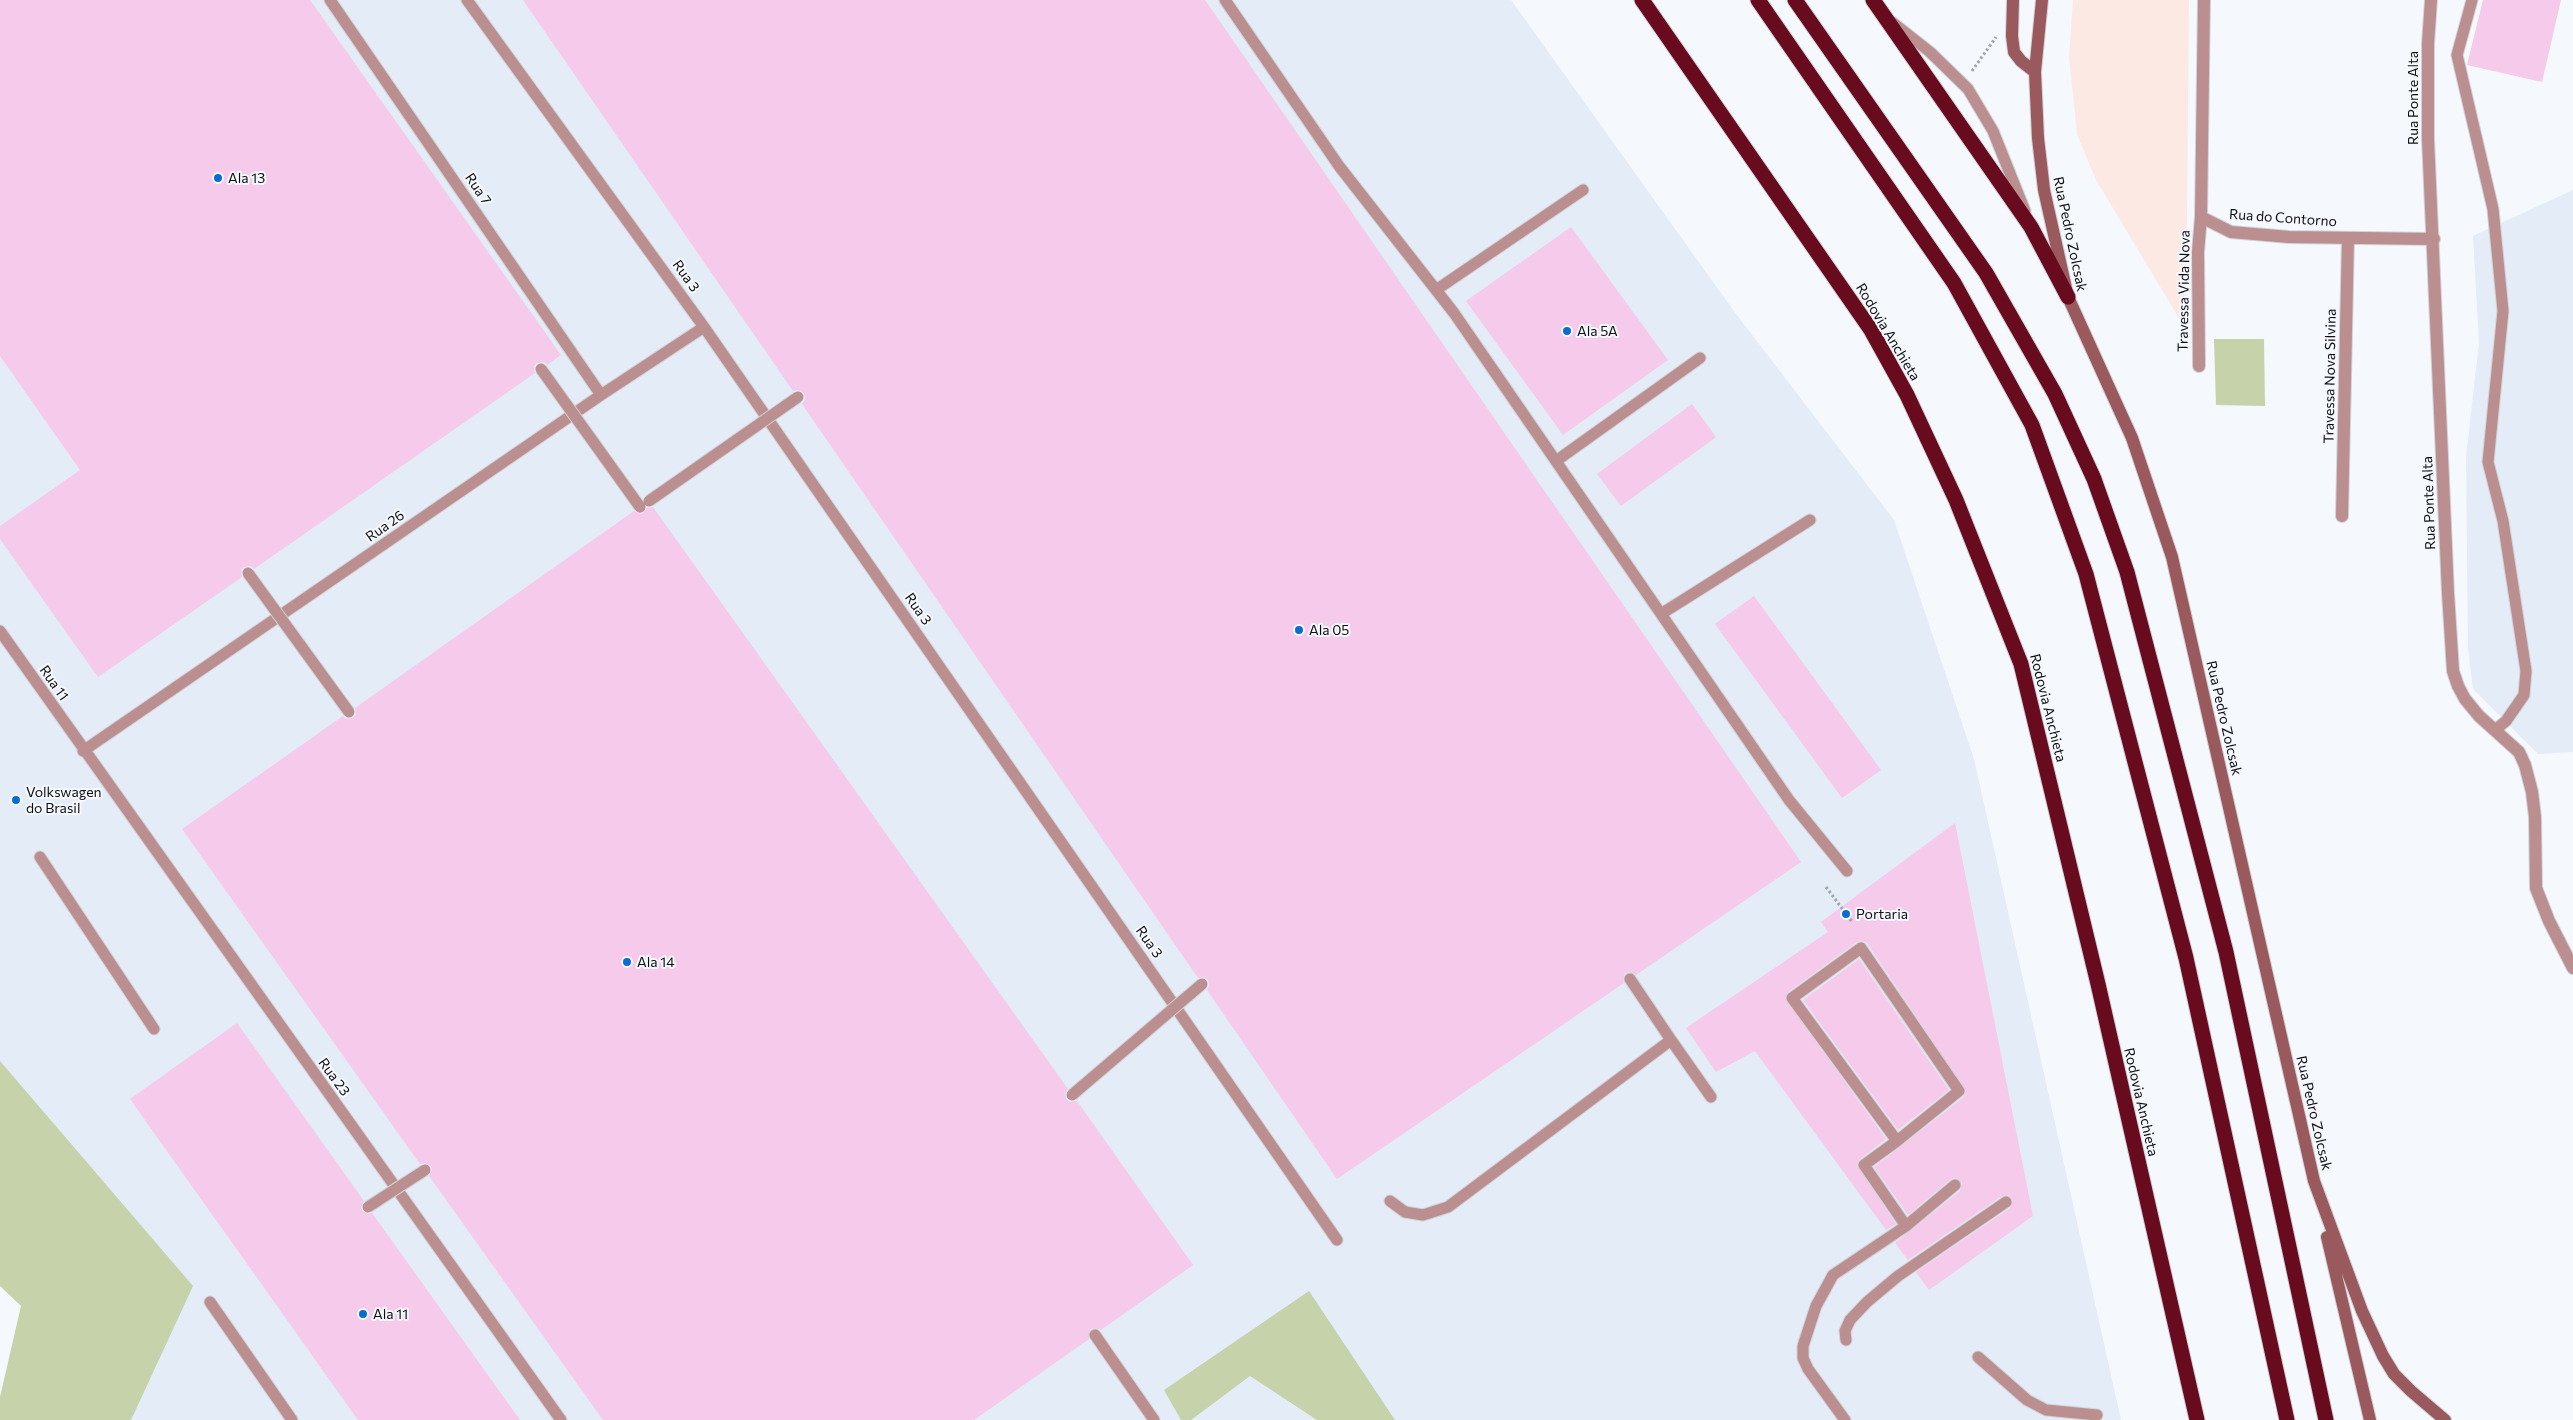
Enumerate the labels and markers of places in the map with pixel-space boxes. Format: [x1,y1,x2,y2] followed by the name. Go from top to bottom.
[228,170,265,186] place label: Ala 13
[212,172,224,184] marker: Ala 13
[1577,323,1618,339] place label: Ala 5A
[1561,325,1573,337] marker: Ala 5A
[1309,622,1349,638] place label: Ala 05
[1293,624,1305,636] marker: Ala 05
[26,784,102,816] place label: Volkswagen do Brasil
[10,794,22,806] marker: Volkswagen do Brasil
[1856,906,1908,922] place label: Portaria
[1840,908,1852,920] marker: Portaria
[637,954,675,970] place label: Ala 14
[621,956,633,968] marker: Ala 14
[373,1306,408,1322] place label: Ala 11
[357,1308,369,1320] marker: Ala 11

